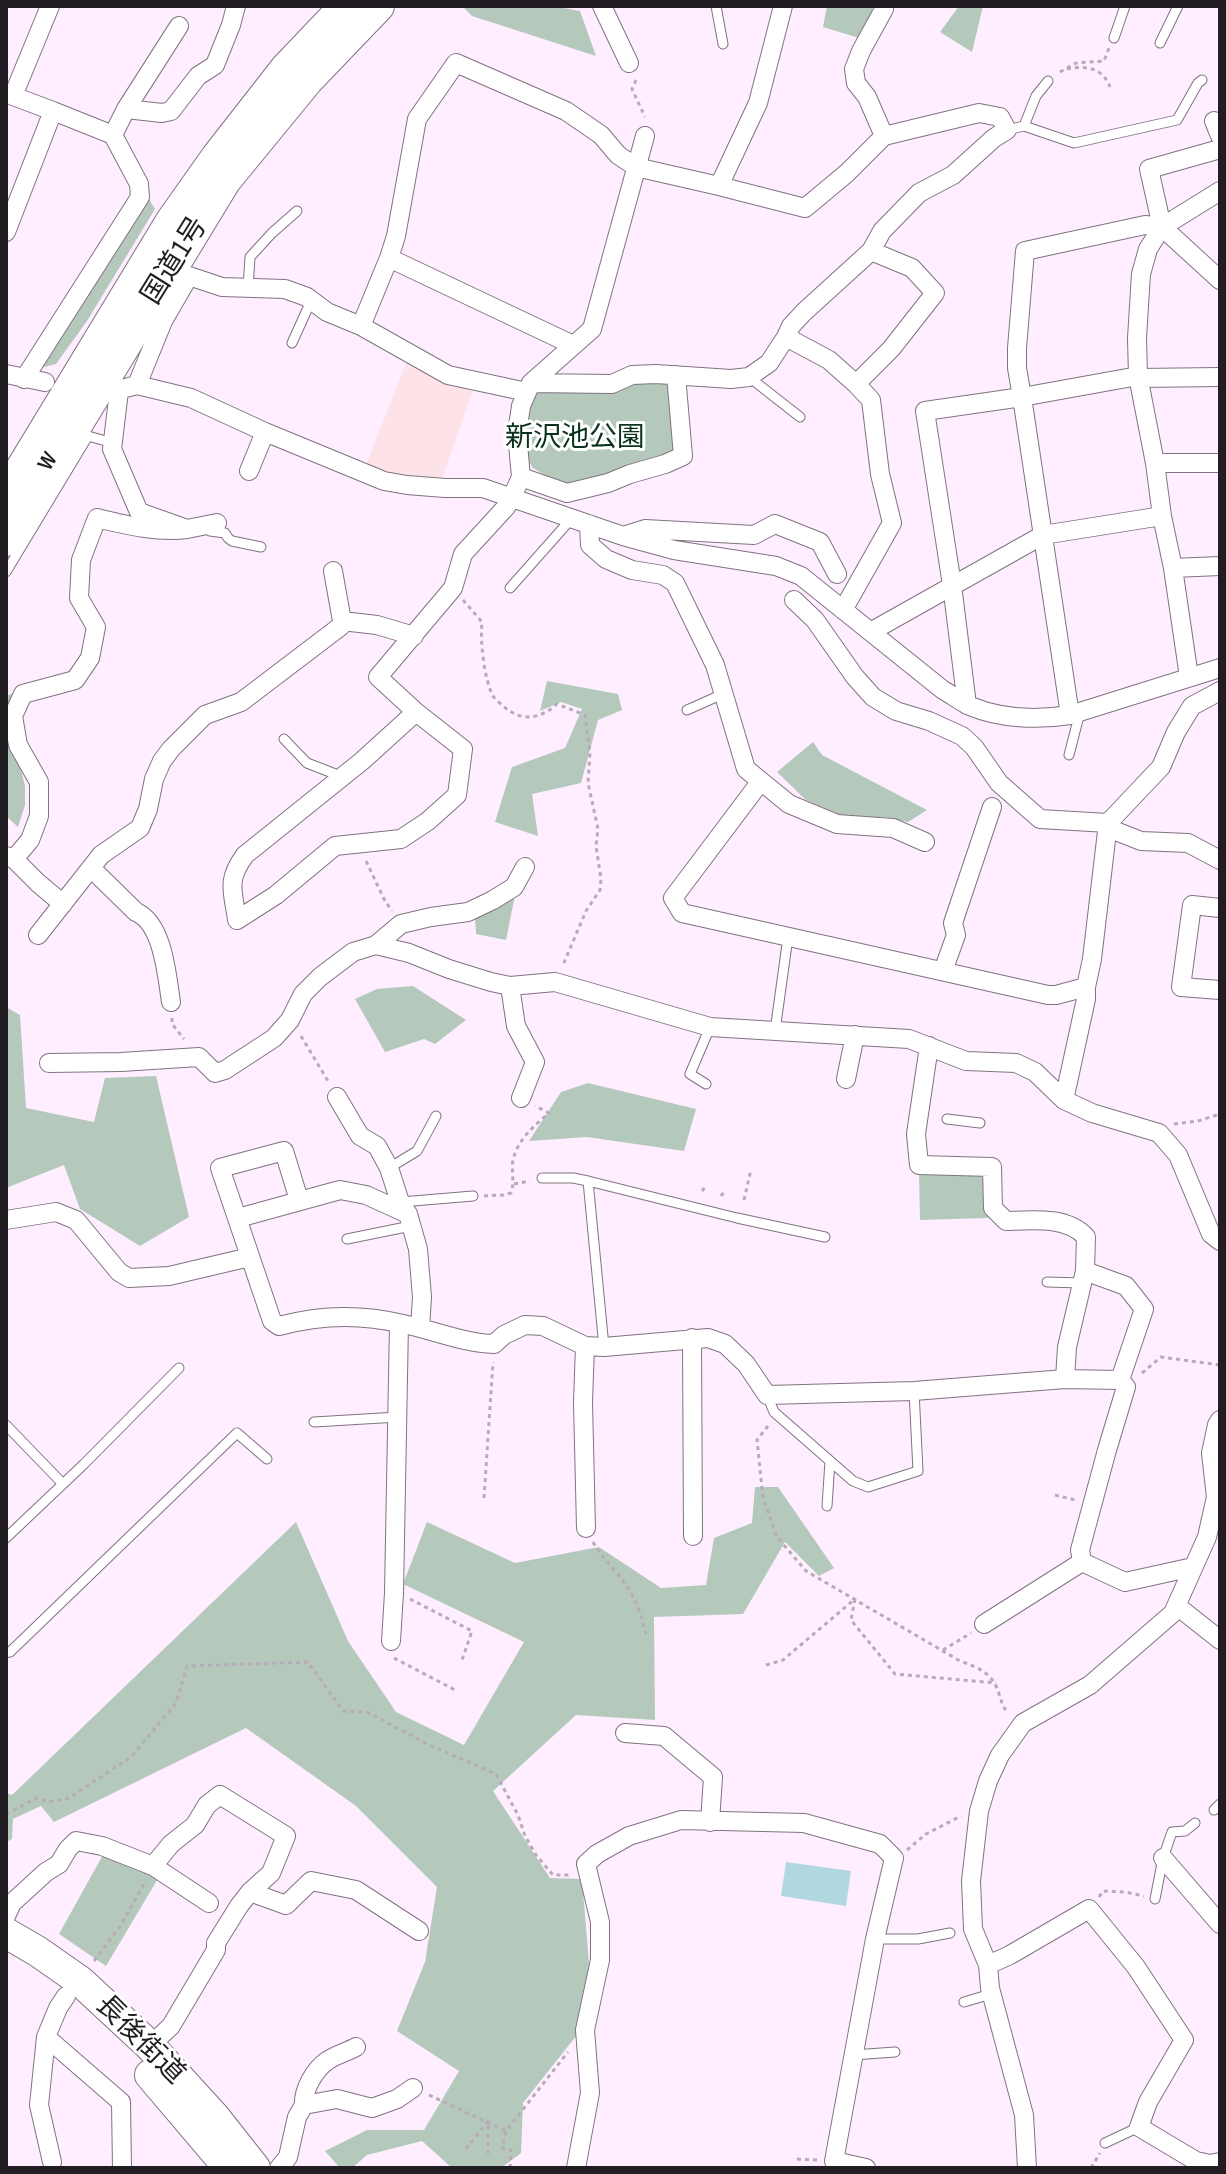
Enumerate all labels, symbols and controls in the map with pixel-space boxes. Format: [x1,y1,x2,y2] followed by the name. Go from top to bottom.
[135,211,215,311] street label: 国道1号
[505,421,645,455] park label: 新沢池公園
[28,445,66,477] street label: w
[89,1989,191,2091] street label: 長後街道

